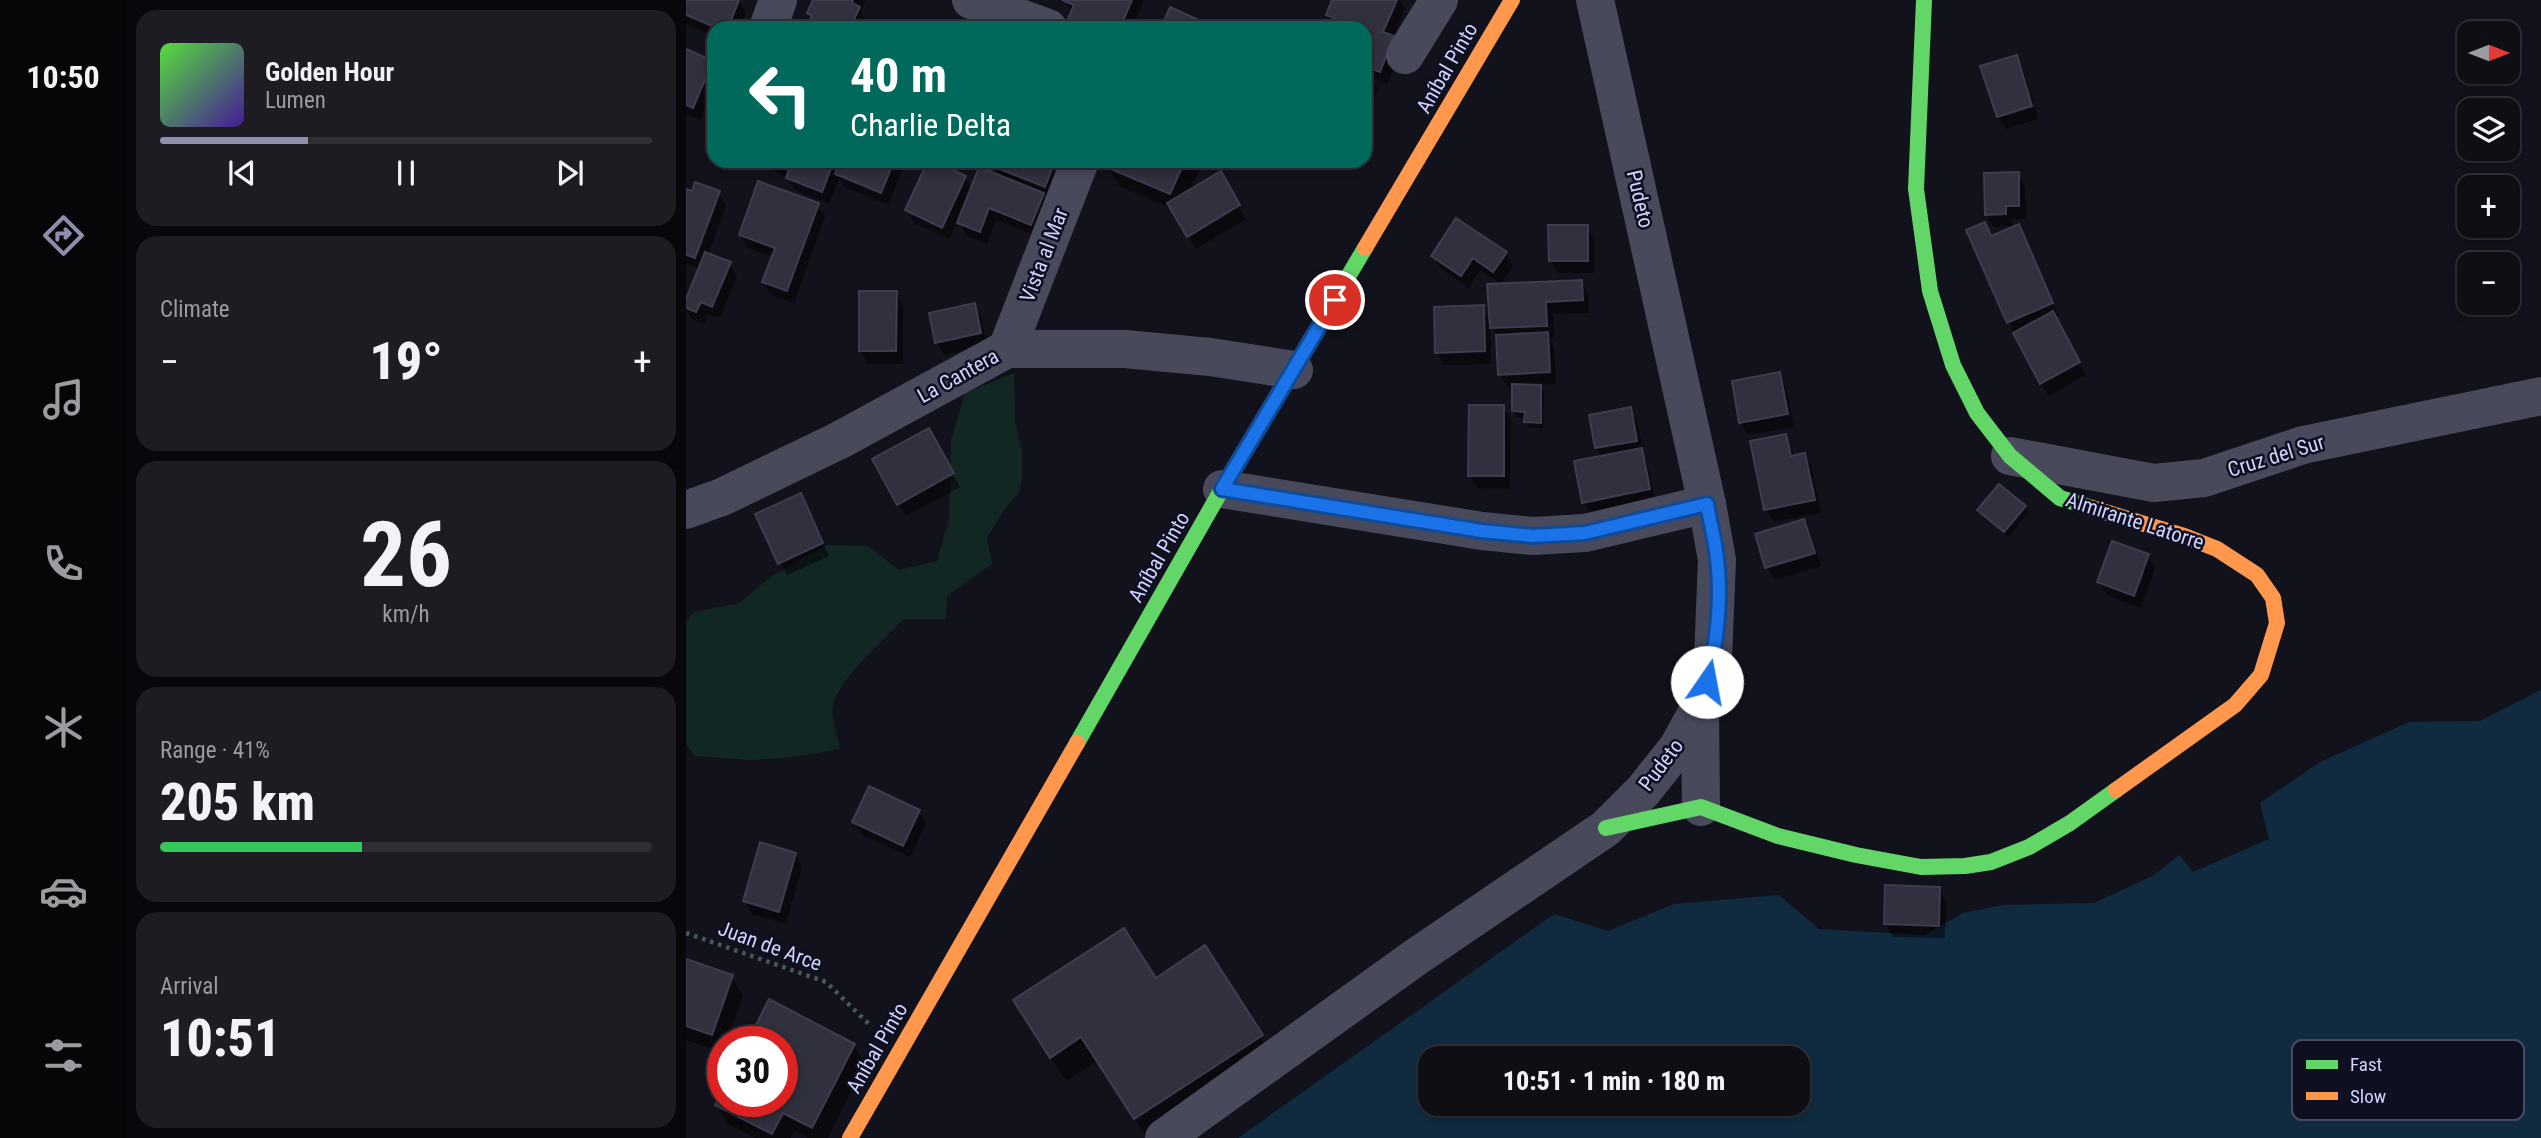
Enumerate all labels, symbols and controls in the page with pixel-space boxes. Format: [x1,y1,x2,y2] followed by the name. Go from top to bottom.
[1411,18,1483,118] street label: Aníbal Pinto
[2457,21,2520,84] north arrow
[2457,21,2520,315] map controls
[850,47,947,104] text: 40 m
[735,49,826,140] icon: left
[265,57,394,87] text: Golden Hour
[26,58,100,96] text: 10:50
[265,87,326,114] text: Lumen
[2457,98,2520,161] button: layers
[850,106,1011,144] text: Charlie Delta
[223,154,261,192] icon: previous
[387,154,425,192] icon: pause
[551,154,589,192] icon: next
[1622,168,1658,230] street label: Pudeto
[2457,175,2520,238] button: +
[1015,204,1073,306] street label: Vista al Mar
[39,211,88,260] icon: directions
[2457,252,2520,315] button: −
[1305,270,1365,330] pin
[1316,281,1354,319] icon: arrive
[160,296,230,323] text: Climate
[369,331,443,392] text: 19°
[160,340,179,384] text: −
[633,340,652,384] text: +
[913,344,1003,408] street label: La Cantera
[39,375,88,424] icon: music
[2225,430,2327,482] street label: Cruz del Sur
[2063,487,2207,555] street label: Almirante Latorre
[360,502,452,608] text: 26
[1123,507,1195,607] street label: Aníbal Pinto
[39,539,88,588] icon: phone
[382,601,430,628] text: km/h
[1670,645,1744,719] position arrow
[39,703,88,752] icon: climate
[1634,734,1688,796] street label: Pudeto
[160,737,270,764] text: Range · 41%
[160,772,315,833] text: 205 km
[39,867,88,916] icon: car
[715,916,825,976] street label: Juan de Arce
[160,973,219,1000] text: Arrival
[841,998,913,1098] street label: Aníbal Pinto
[160,1008,280,1069] text: 10:51
[707,1026,798,1117] speed limit sign: 30
[39,1031,88,1080] icon: filters
[2292,1040,2524,1120] legend
[2350,1053,2382,1076] text: Fast
[1503,1066,1725,1096] text: 10:51 · 1 min · 180 m
[2350,1085,2386,1108] text: Slow

